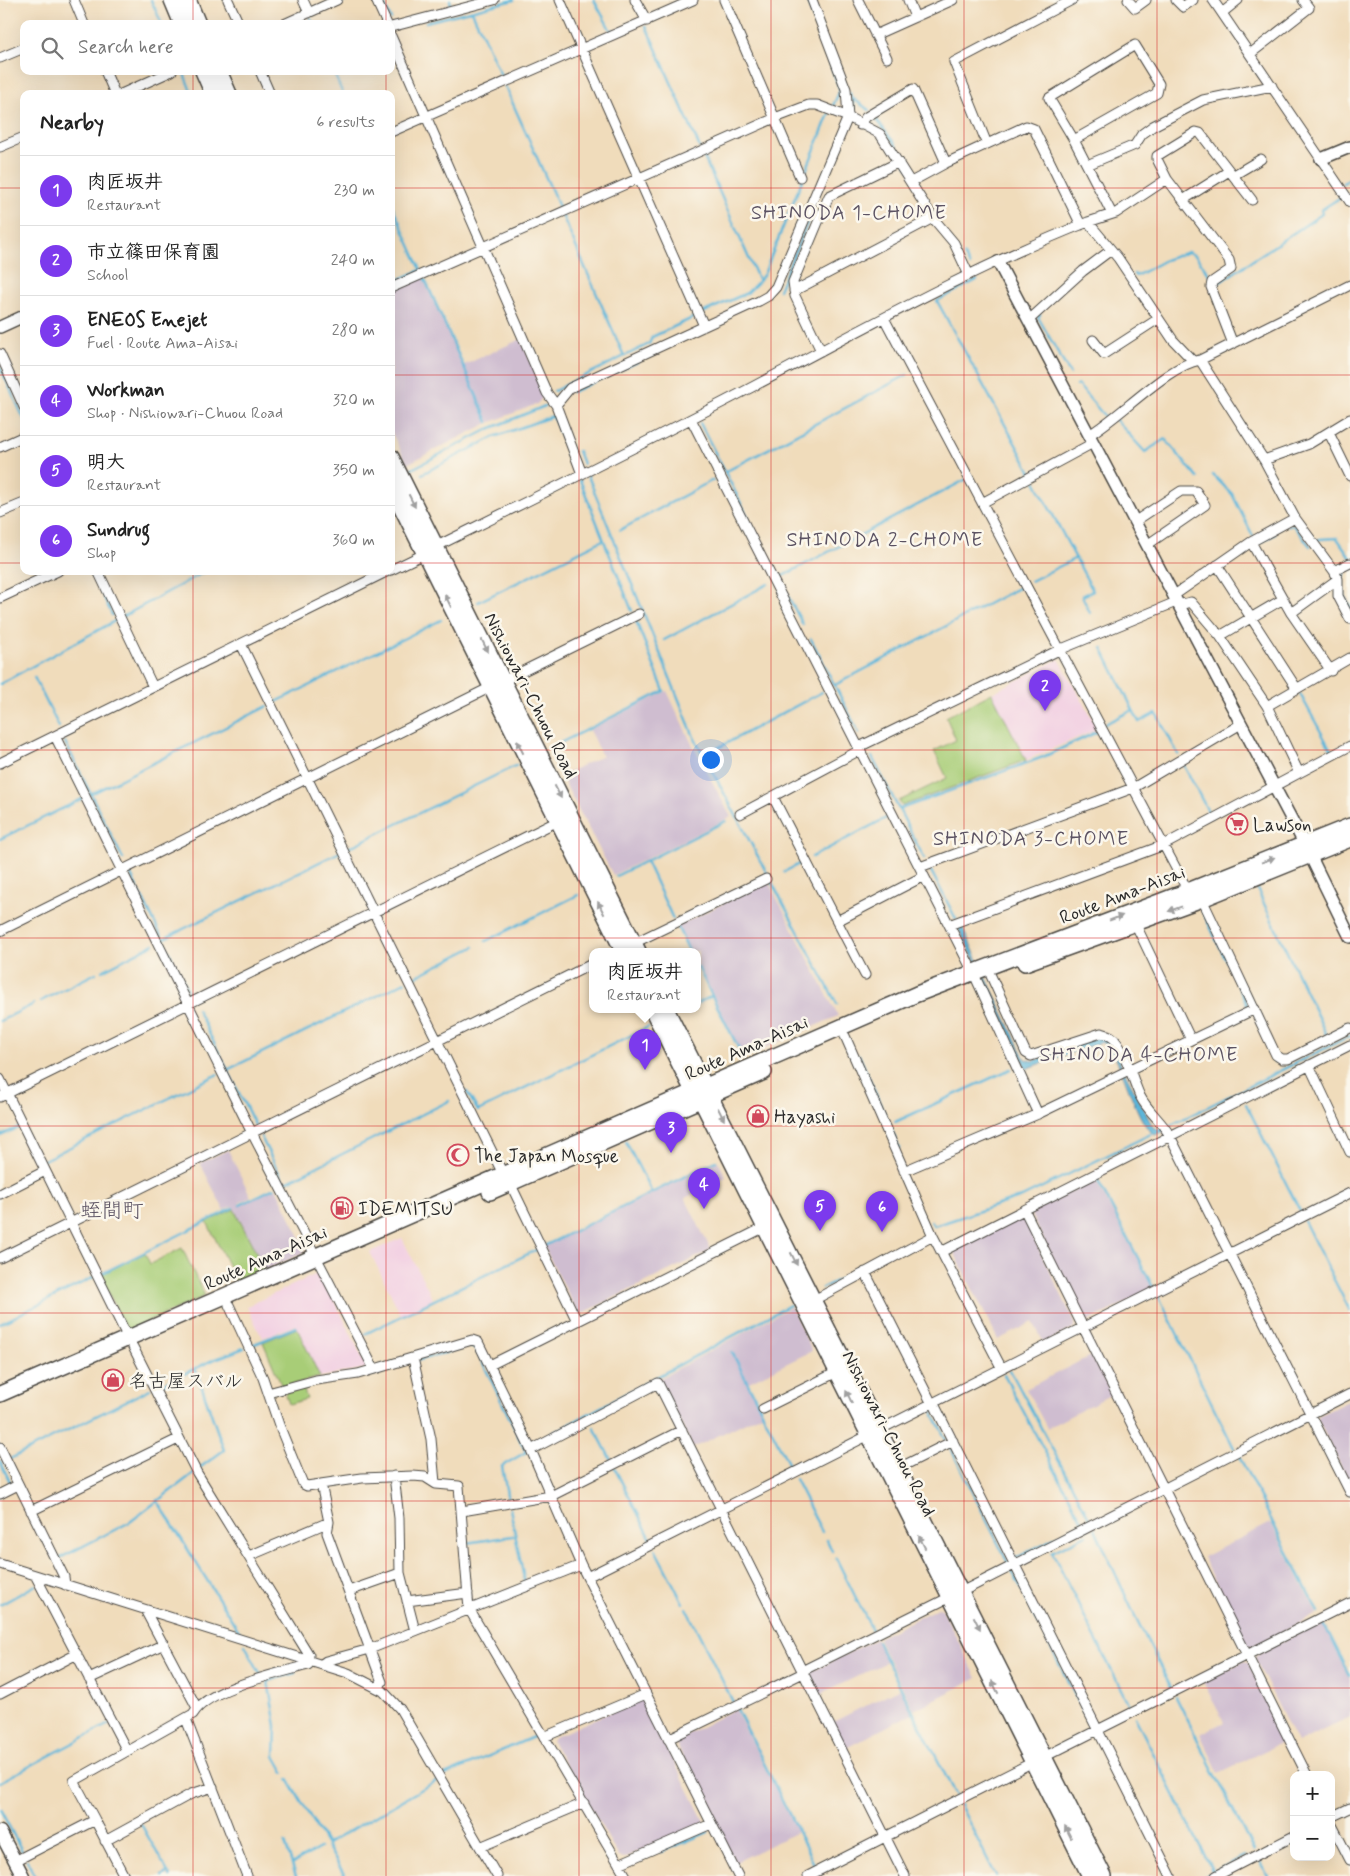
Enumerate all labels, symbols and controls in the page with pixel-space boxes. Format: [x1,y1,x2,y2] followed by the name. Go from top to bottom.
[20,20,395,75] search box
[38,34,66,62] icon: search
[78,35,174,60] text: Search here
[40,109,104,137] text: Nearby
[316,112,375,133] text: 6 results
[87,170,163,195] text: 肉匠坂井
[52,180,60,201] text: 1
[334,180,375,201] text: 230 m
[87,195,161,216] text: Restaurant
[751,200,947,227] district label: SHINODA 1-CHOME
[87,240,220,265] text: 市立篠田保育園
[52,250,60,271] text: 2
[331,250,375,271] text: 240 m
[87,265,128,286] text: School
[87,308,207,333] text: ENEOS Enejet
[52,320,60,341] text: 3
[332,320,375,341] text: 280 m
[87,333,238,354] text: Fuel · Route Ama-Aisai
[87,378,165,403] text: Workman
[51,390,61,411] text: 4
[333,390,375,411] text: 320 m
[87,403,283,424] text: Shop · Nishiowari-Chuou Road
[87,450,125,475] text: 明大
[51,460,61,481] text: 5
[333,460,375,481] text: 350 m
[87,475,161,496] text: Restaurant
[408,494,416,508] one-way arrow
[87,518,150,543] text: Sundrug
[787,527,983,554] district label: SHINODA 2-CHOME
[52,530,60,551] text: 6
[332,530,375,551] text: 360 m
[87,543,116,564] text: Shop
[444,594,452,609] one-way arrow
[478,608,583,783] street label: Nishiowari-Chuou Road
[481,639,489,654] one-way arrow
[1029,670,1061,711] pin: 2
[516,740,524,754] one-way arrow
[698,747,724,773] your location
[554,785,562,799] one-way arrow
[1225,812,1249,836] supermarket icon: Lawson
[1253,813,1312,838] place label: Lawson
[933,826,1129,853] district label: SHINODA 3-CHOME
[1261,855,1275,863] one-way arrow
[1056,860,1189,931] street label: Route Ama-Aisai
[597,900,605,915] one-way arrow
[1167,906,1182,913] one-way arrow
[1109,914,1124,922] one-way arrow
[589,948,701,1013] popup
[607,960,683,985] text: 肉匠坂井
[607,985,681,1006] text: Restaurant
[681,1010,812,1087] street label: Route Ama-Aisai
[629,1029,661,1070] pin: 1
[1040,1042,1238,1069] district label: SHINODA 4-CHOME
[746,1104,770,1128] shop icon: Hayashi
[774,1105,835,1130] place label: Hayashi
[717,1107,725,1121] one-way arrow
[655,1112,687,1153] pin: 3
[446,1143,470,1167] mosque icon: The Japan Mosque
[474,1144,619,1169] place label: The Japan Mosque
[688,1168,720,1209] pin: 4
[804,1190,836,1231] pin: 5
[866,1191,898,1232] pin: 6
[330,1196,354,1220] fuel station icon: IDEMITSU
[81,1197,144,1225] district label: 蛭間町
[358,1197,453,1222] place label: IDEMITSU
[200,1220,331,1297] street label: Route Ama-Aisai
[790,1252,798,1267] one-way arrow
[836,1346,941,1521] street label: Nishiowari-Chuou Road
[101,1368,125,1392] shop icon: 名古屋スバル
[129,1369,243,1394] place label: 名古屋スバル
[845,1390,853,1404] one-way arrow
[918,1535,926,1550] one-way arrow
[973,1616,981,1631] one-way arrow
[991,1680,999,1695] one-way arrow
[1290,1771,1335,1861] map controls
[1290,1771,1335,1816] button: +
[1290,1816,1335,1861] button: −
[1064,1825,1072,1840] one-way arrow

